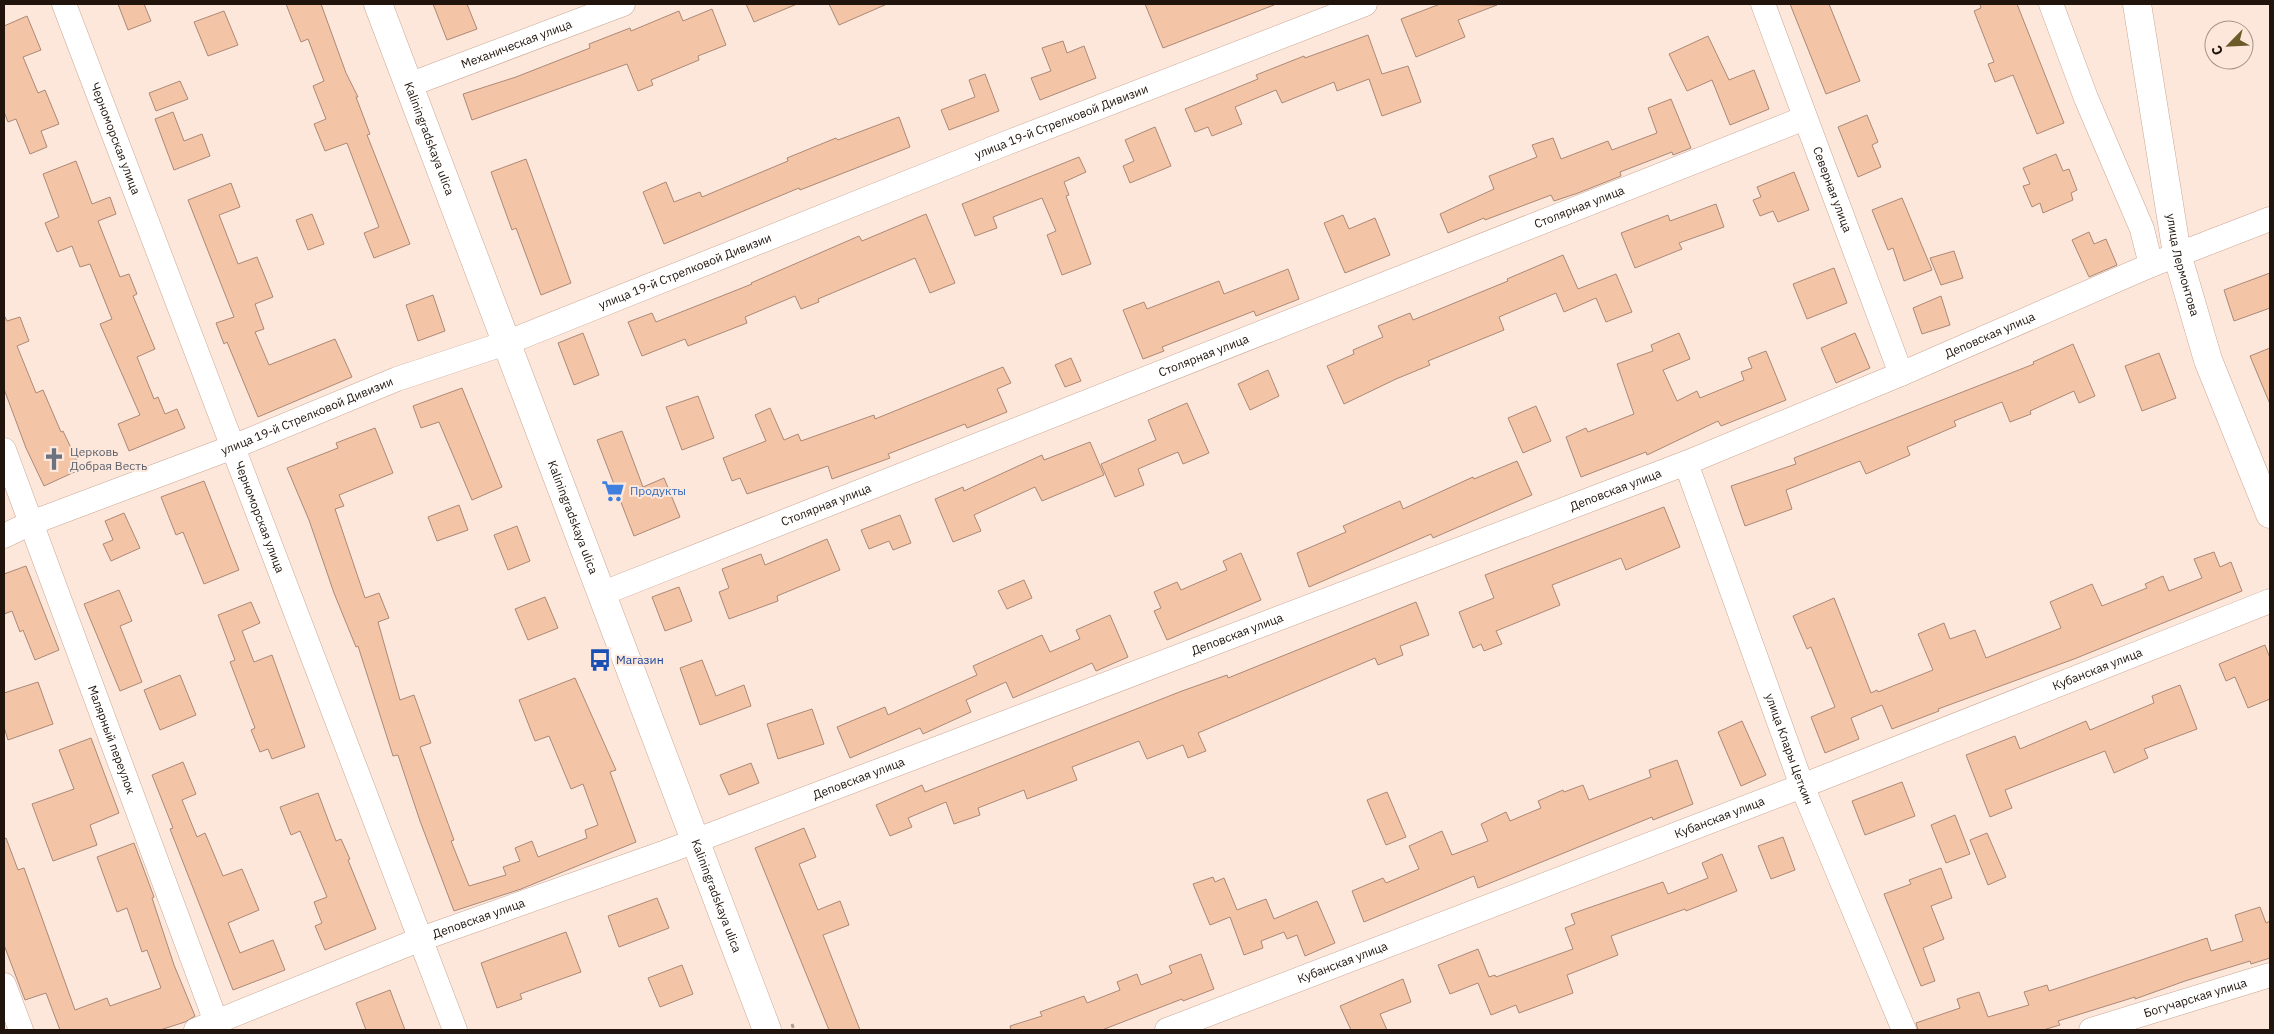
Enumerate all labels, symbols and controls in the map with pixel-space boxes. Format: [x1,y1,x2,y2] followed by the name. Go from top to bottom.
[459,16,574,72] street label: Механическая улица
[2204,20,2254,70] north arrow
[2207,42,2227,58] text: С
[88,80,144,197] street label: Черноморская улица
[401,80,458,198] street label: Kaliningradskaya ulica
[972,81,1150,162] street label: улица 19-й Стрелковой Дивизии
[1810,144,1856,235] street label: Северная улица
[1532,182,1627,231] street label: Столярная улица
[2164,212,2203,318] street label: улица Лермонтова
[596,230,774,312] street label: улица 19-й Стрелковой Дивизии
[1942,308,2038,361] street label: Деповская улица
[1156,330,1251,380] street label: Столярная улица
[219,373,395,458] street label: улица 19-й Стрелковой Дивизии
[70,444,147,473] place label: Церковь Добрая Весть
[41,446,67,472] church icon: Церковь Добрая Весть
[545,458,602,576] street label: Kaliningradskaya ulica
[232,459,288,575] street label: Черноморская улица
[1567,465,1664,514] street label: Деповская улица
[600,478,626,504] supermarket icon: Продукты
[779,480,874,529] street label: Столярная улица
[630,483,686,498] place label: Продукты
[1189,609,1286,658] street label: Деповская улица
[2050,644,2145,693] street label: Кубанская улица
[587,647,613,673] bus stop icon: Магазин
[616,652,664,667] place label: Магазин
[85,683,139,796] street label: Малярный переулок
[1762,691,1817,807] street label: улица Клары Цеткин
[811,754,907,802] street label: Деповская улица
[1672,793,1767,841] street label: Кубанская улица
[688,837,745,955] street label: Kaliningradskaya ulica
[430,895,527,941] street label: Деповская улица
[1295,938,1390,986] street label: Кубанская улица
[2142,974,2249,1020] street label: Богучарская улица

